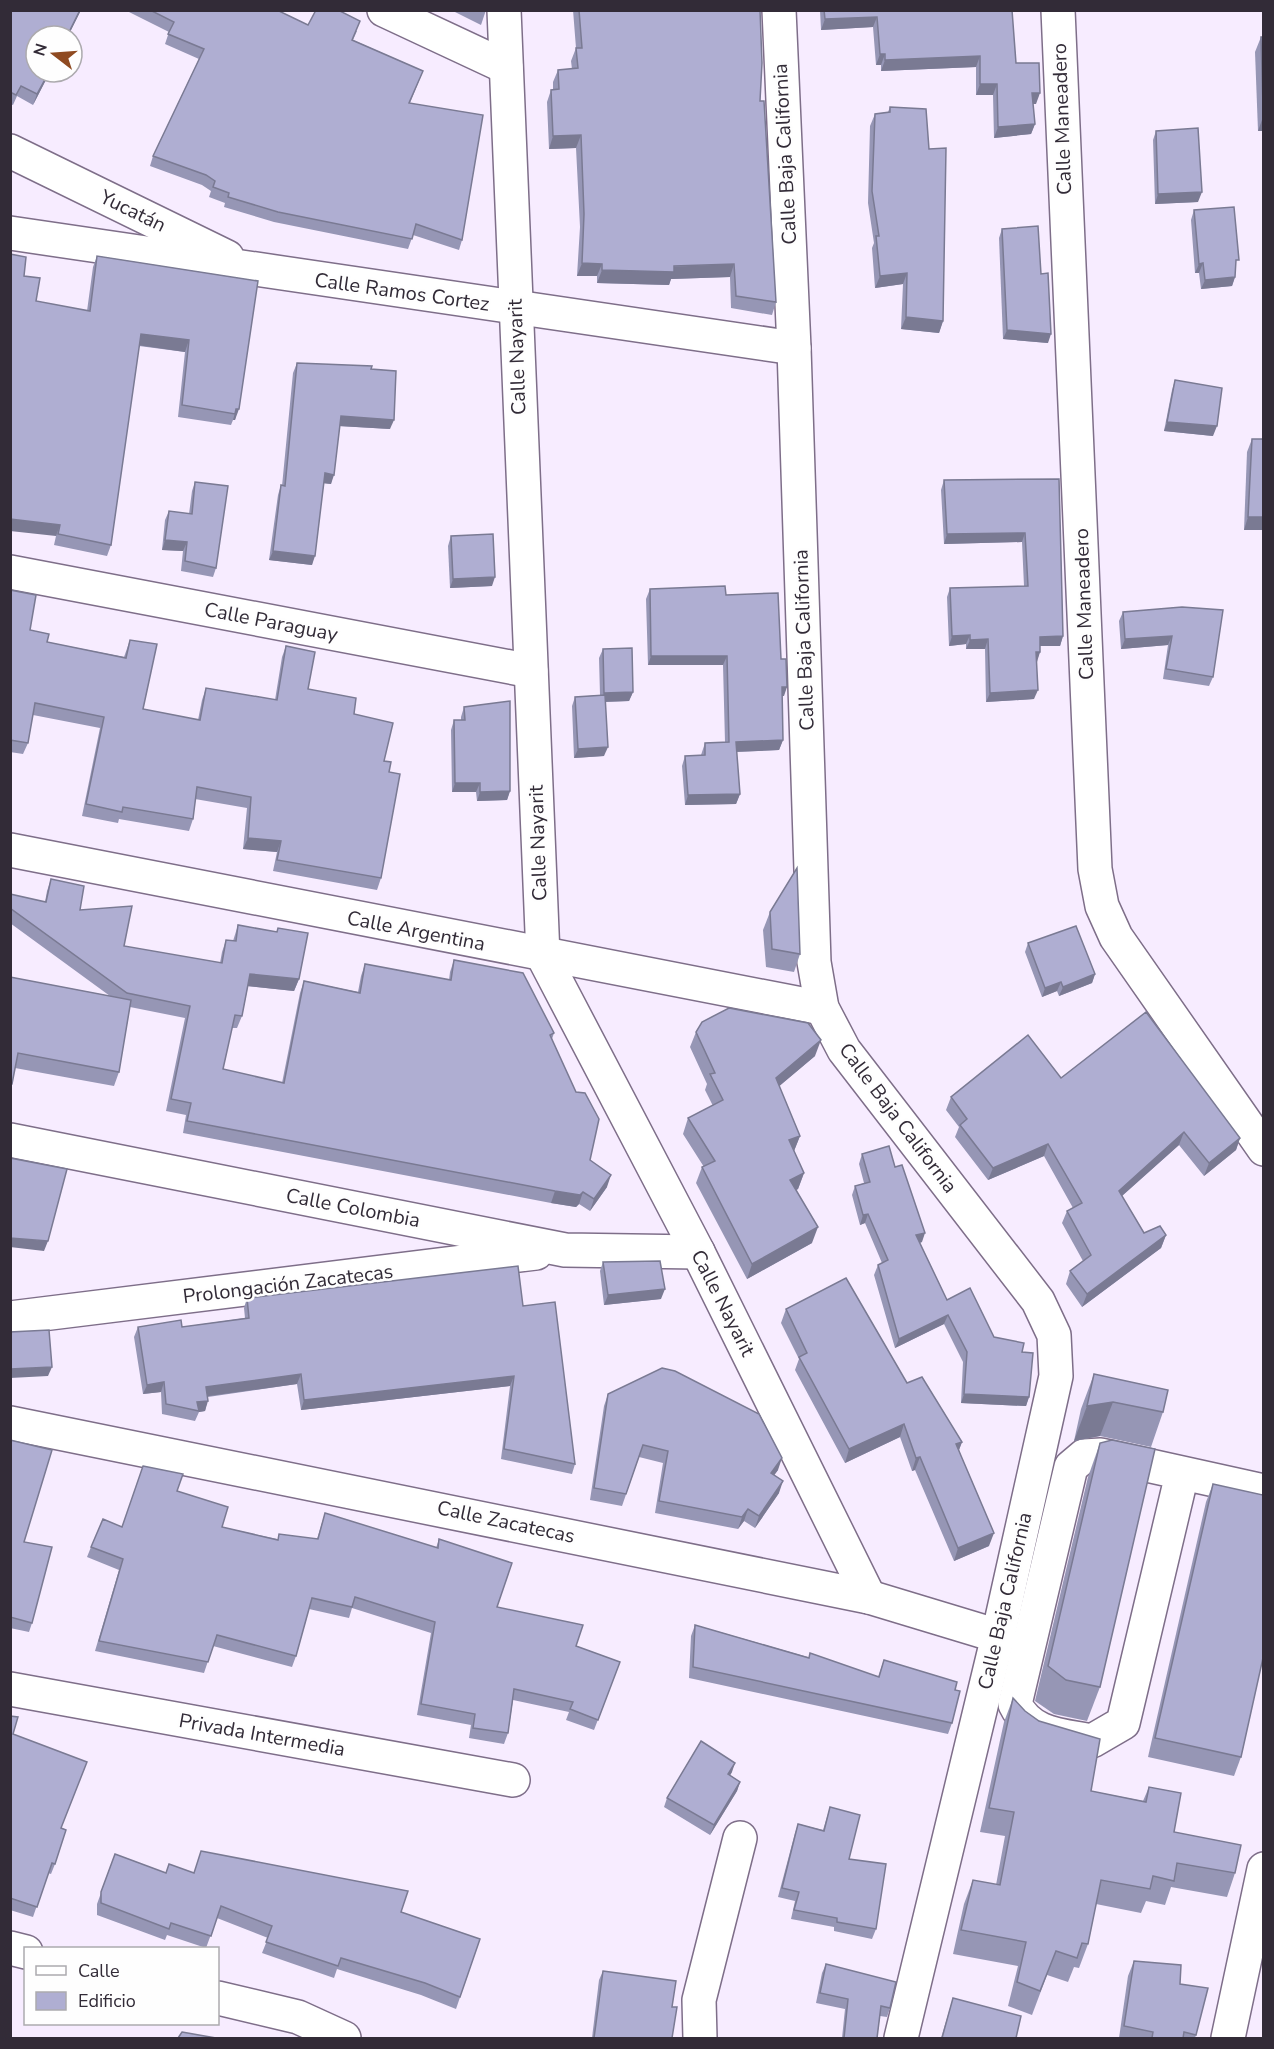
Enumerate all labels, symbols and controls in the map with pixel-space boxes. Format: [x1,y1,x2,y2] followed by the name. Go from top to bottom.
[24,24,84,84] north arrow
[28,41,53,59] text: N
[1046,43,1078,195] street label: Calle Maneadero
[767,63,803,245] street label: Calle Baja California
[95,183,171,239] street label: Yucatán
[313,266,491,318] street label: Calle Ramos Cortez
[501,298,533,415] street label: Calle Nayarit
[1068,528,1100,680] street label: Calle Maneadero
[787,549,821,731] street label: Calle Baja California
[202,596,341,648] street label: Calle Paraguay
[522,784,554,901] street label: Calle Nayarit
[345,904,487,958] street label: Calle Argentina
[833,1037,963,1199] street label: Calle Baja California
[284,1182,422,1234] street label: Calle Colombia
[685,1245,762,1362] street label: Calle Nayarit
[181,1258,395,1310] street label: Prolongación Zacatecas
[435,1494,577,1550] street label: Calle Zacatecas
[971,1510,1039,1692] street label: Calle Baja California
[177,1707,347,1763] street label: Privada Intermedia
[24,1947,219,2025] legend
[78,1959,120,1983] text: Calle
[78,1989,136,2013] text: Edificio

